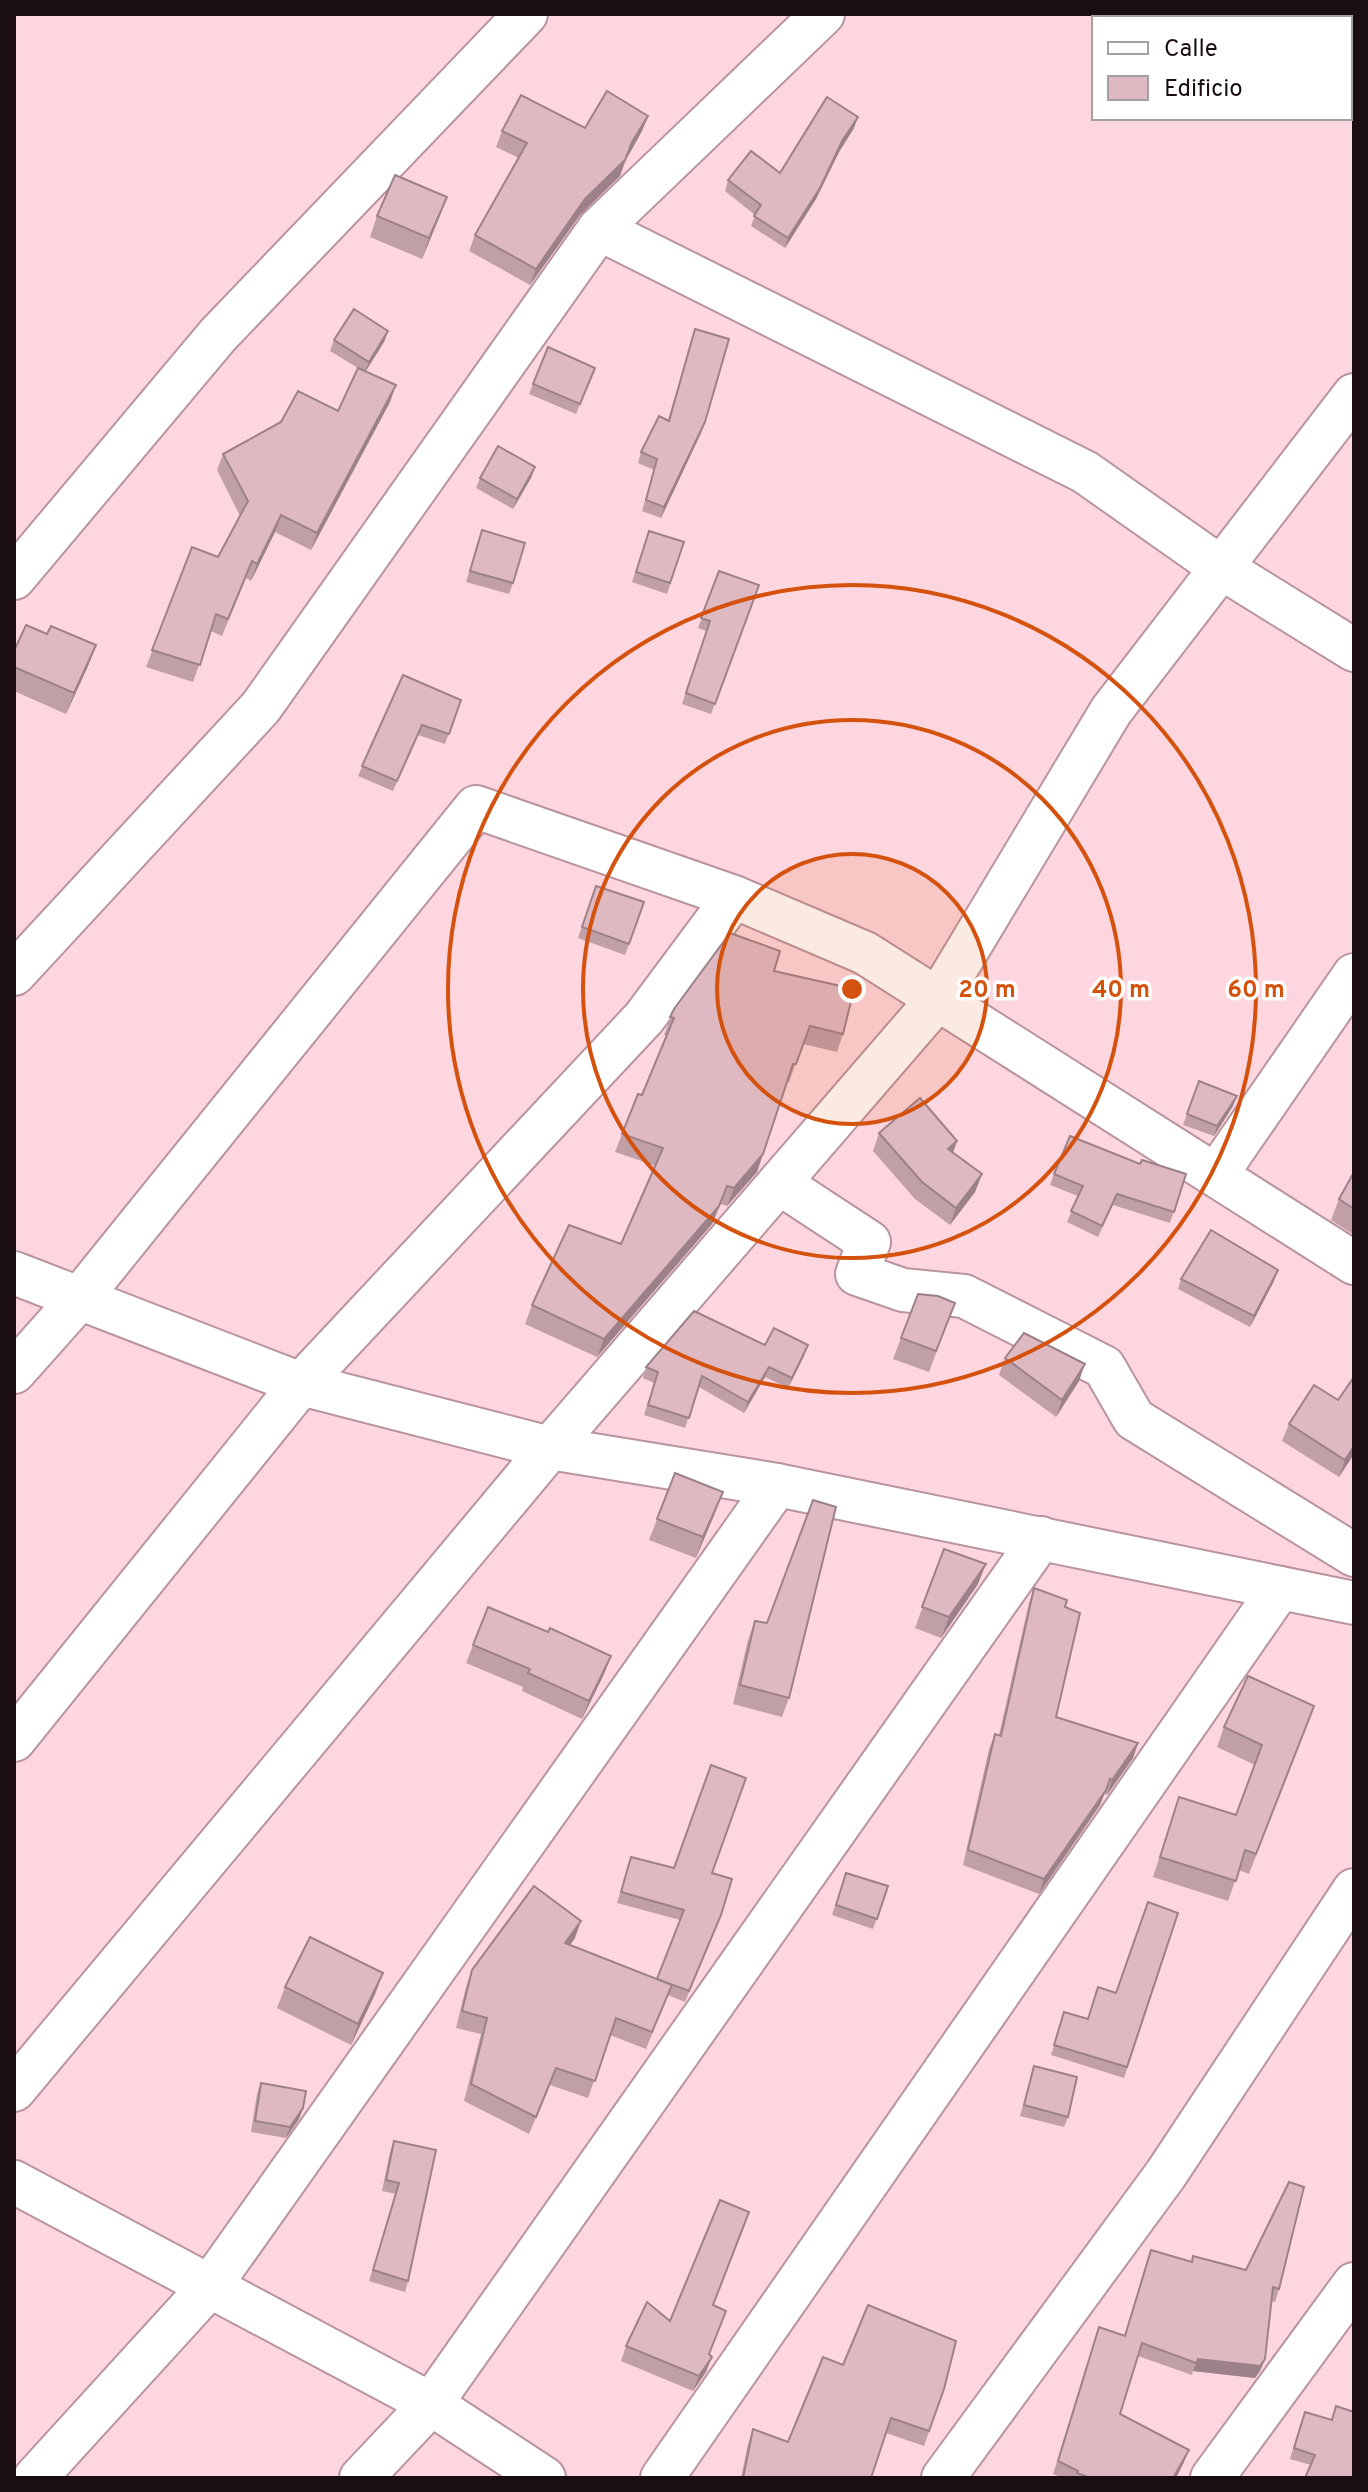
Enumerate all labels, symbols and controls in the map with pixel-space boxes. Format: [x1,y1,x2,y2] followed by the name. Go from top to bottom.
[1092,16,1352,120] legend
[1164,35,1218,65] text: Calle
[1164,75,1243,105] text: Edificio
[838,975,866,1003] centre of rings
[958,976,1016,1006] text: 20 m
[1092,976,1150,1006] text: 40 m
[1227,976,1285,1006] text: 60 m

